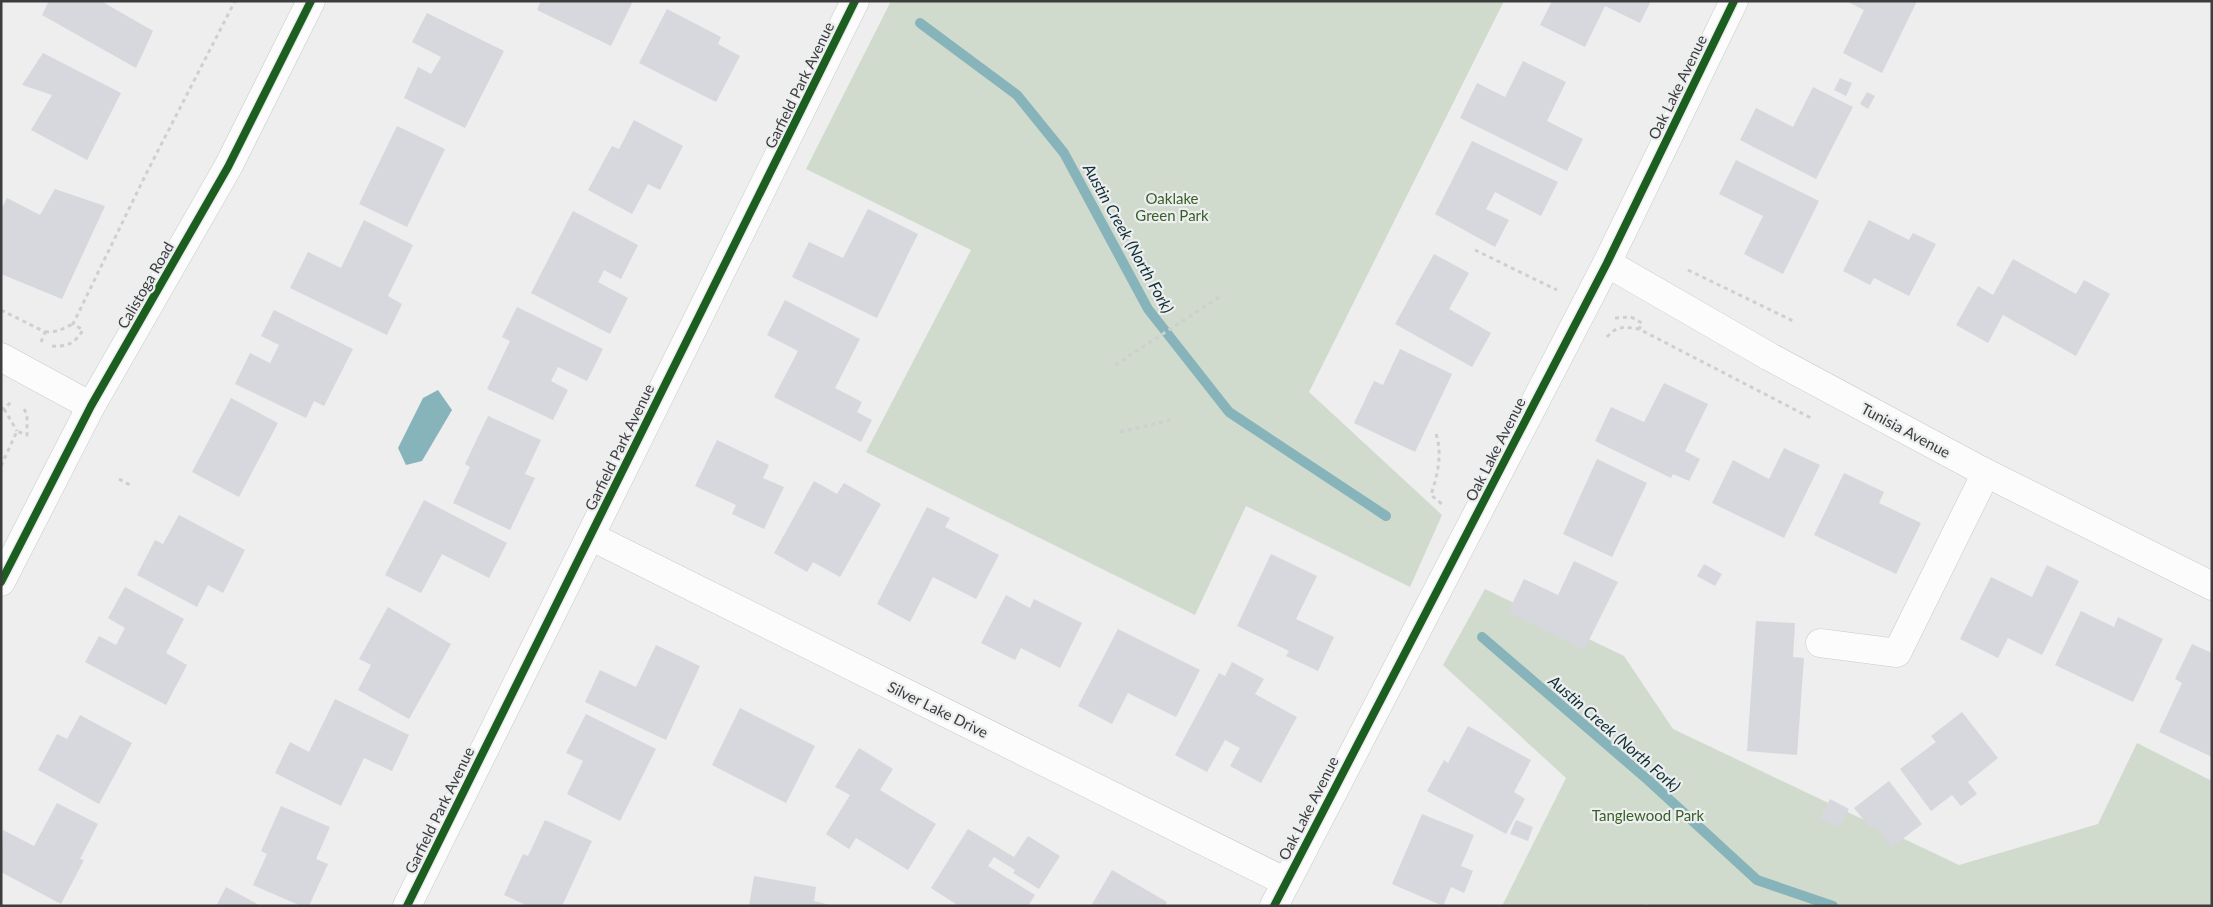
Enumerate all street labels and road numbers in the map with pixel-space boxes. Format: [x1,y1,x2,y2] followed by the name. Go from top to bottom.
[761,19,837,151] street label: Garfield Park Avenue
[1644,32,1710,142] street label: Oak Lake Avenue
[113,238,177,332] street label: Calistoga Road
[581,381,657,513] street label: Garfield Park Avenue
[1461,394,1529,504] street label: Oak Lake Avenue
[1858,399,1954,461] street label: Tunisia Avenue
[885,677,991,741] street label: Silver Lake Drive
[401,744,477,876] street label: Garfield Park Avenue
[1274,753,1342,863] street label: Oak Lake Avenue

